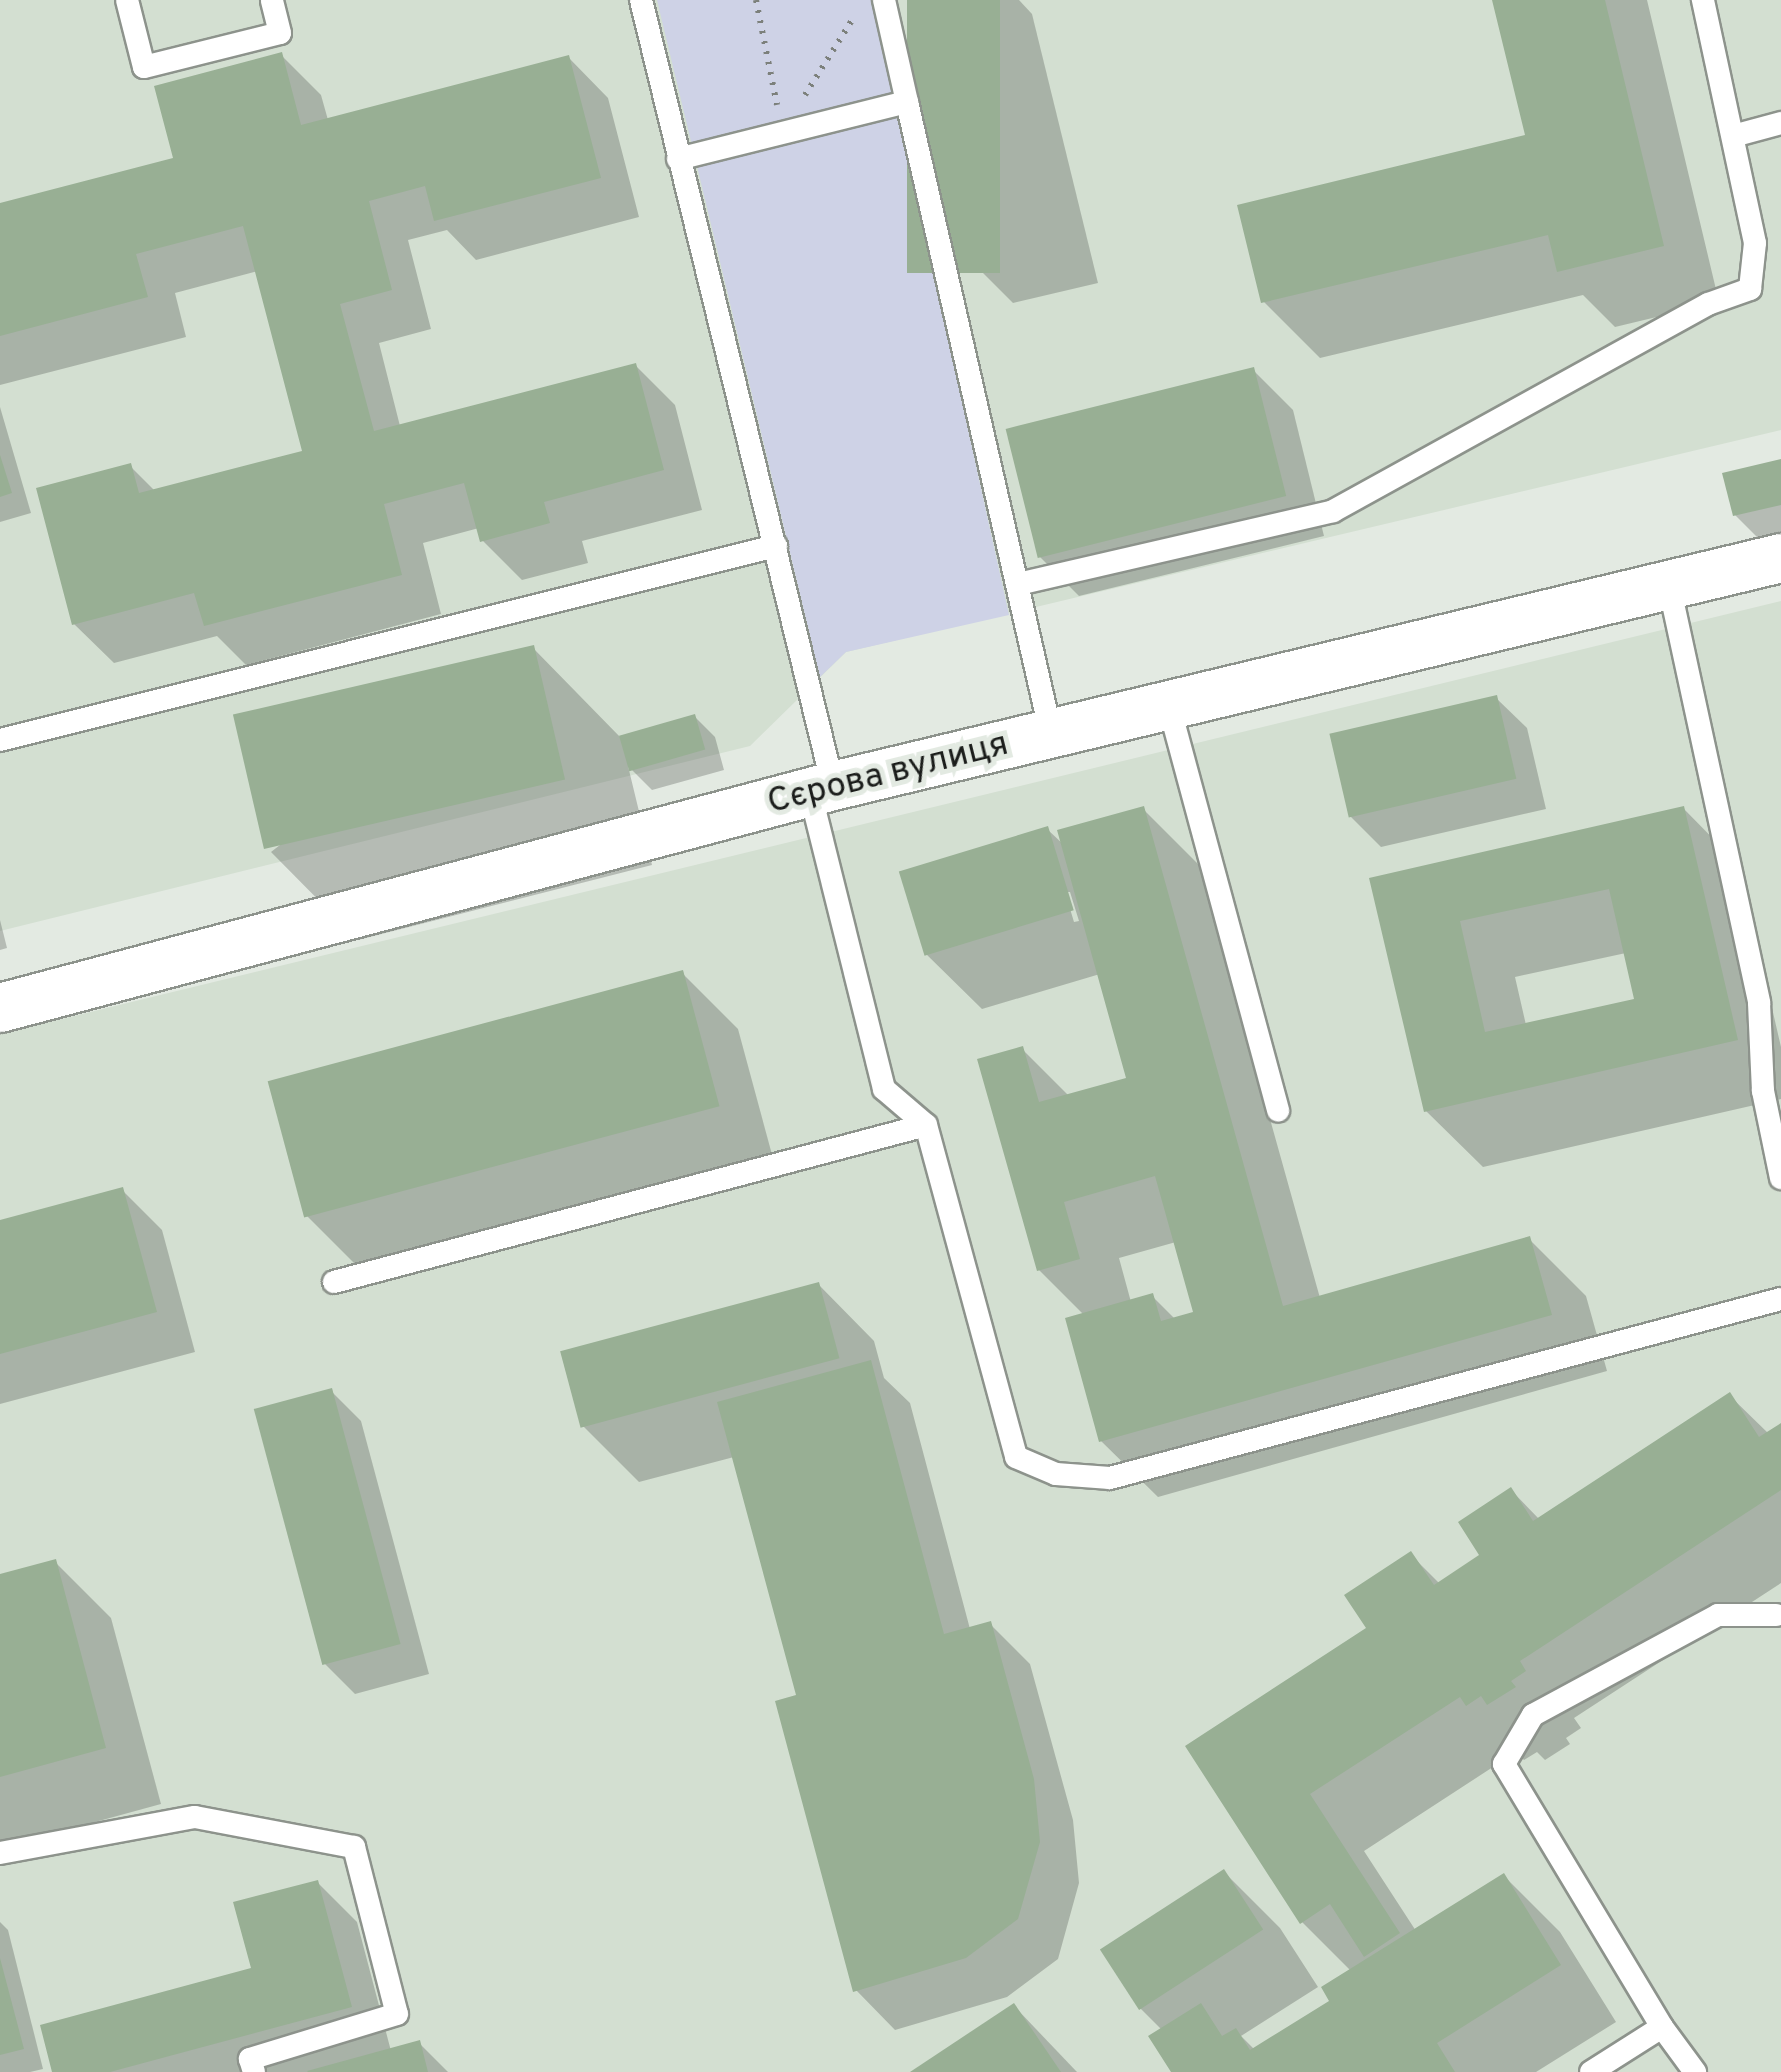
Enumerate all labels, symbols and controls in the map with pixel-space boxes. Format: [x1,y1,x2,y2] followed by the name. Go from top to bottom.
[763,724,1013,824] street label: Сєрова вулиця

